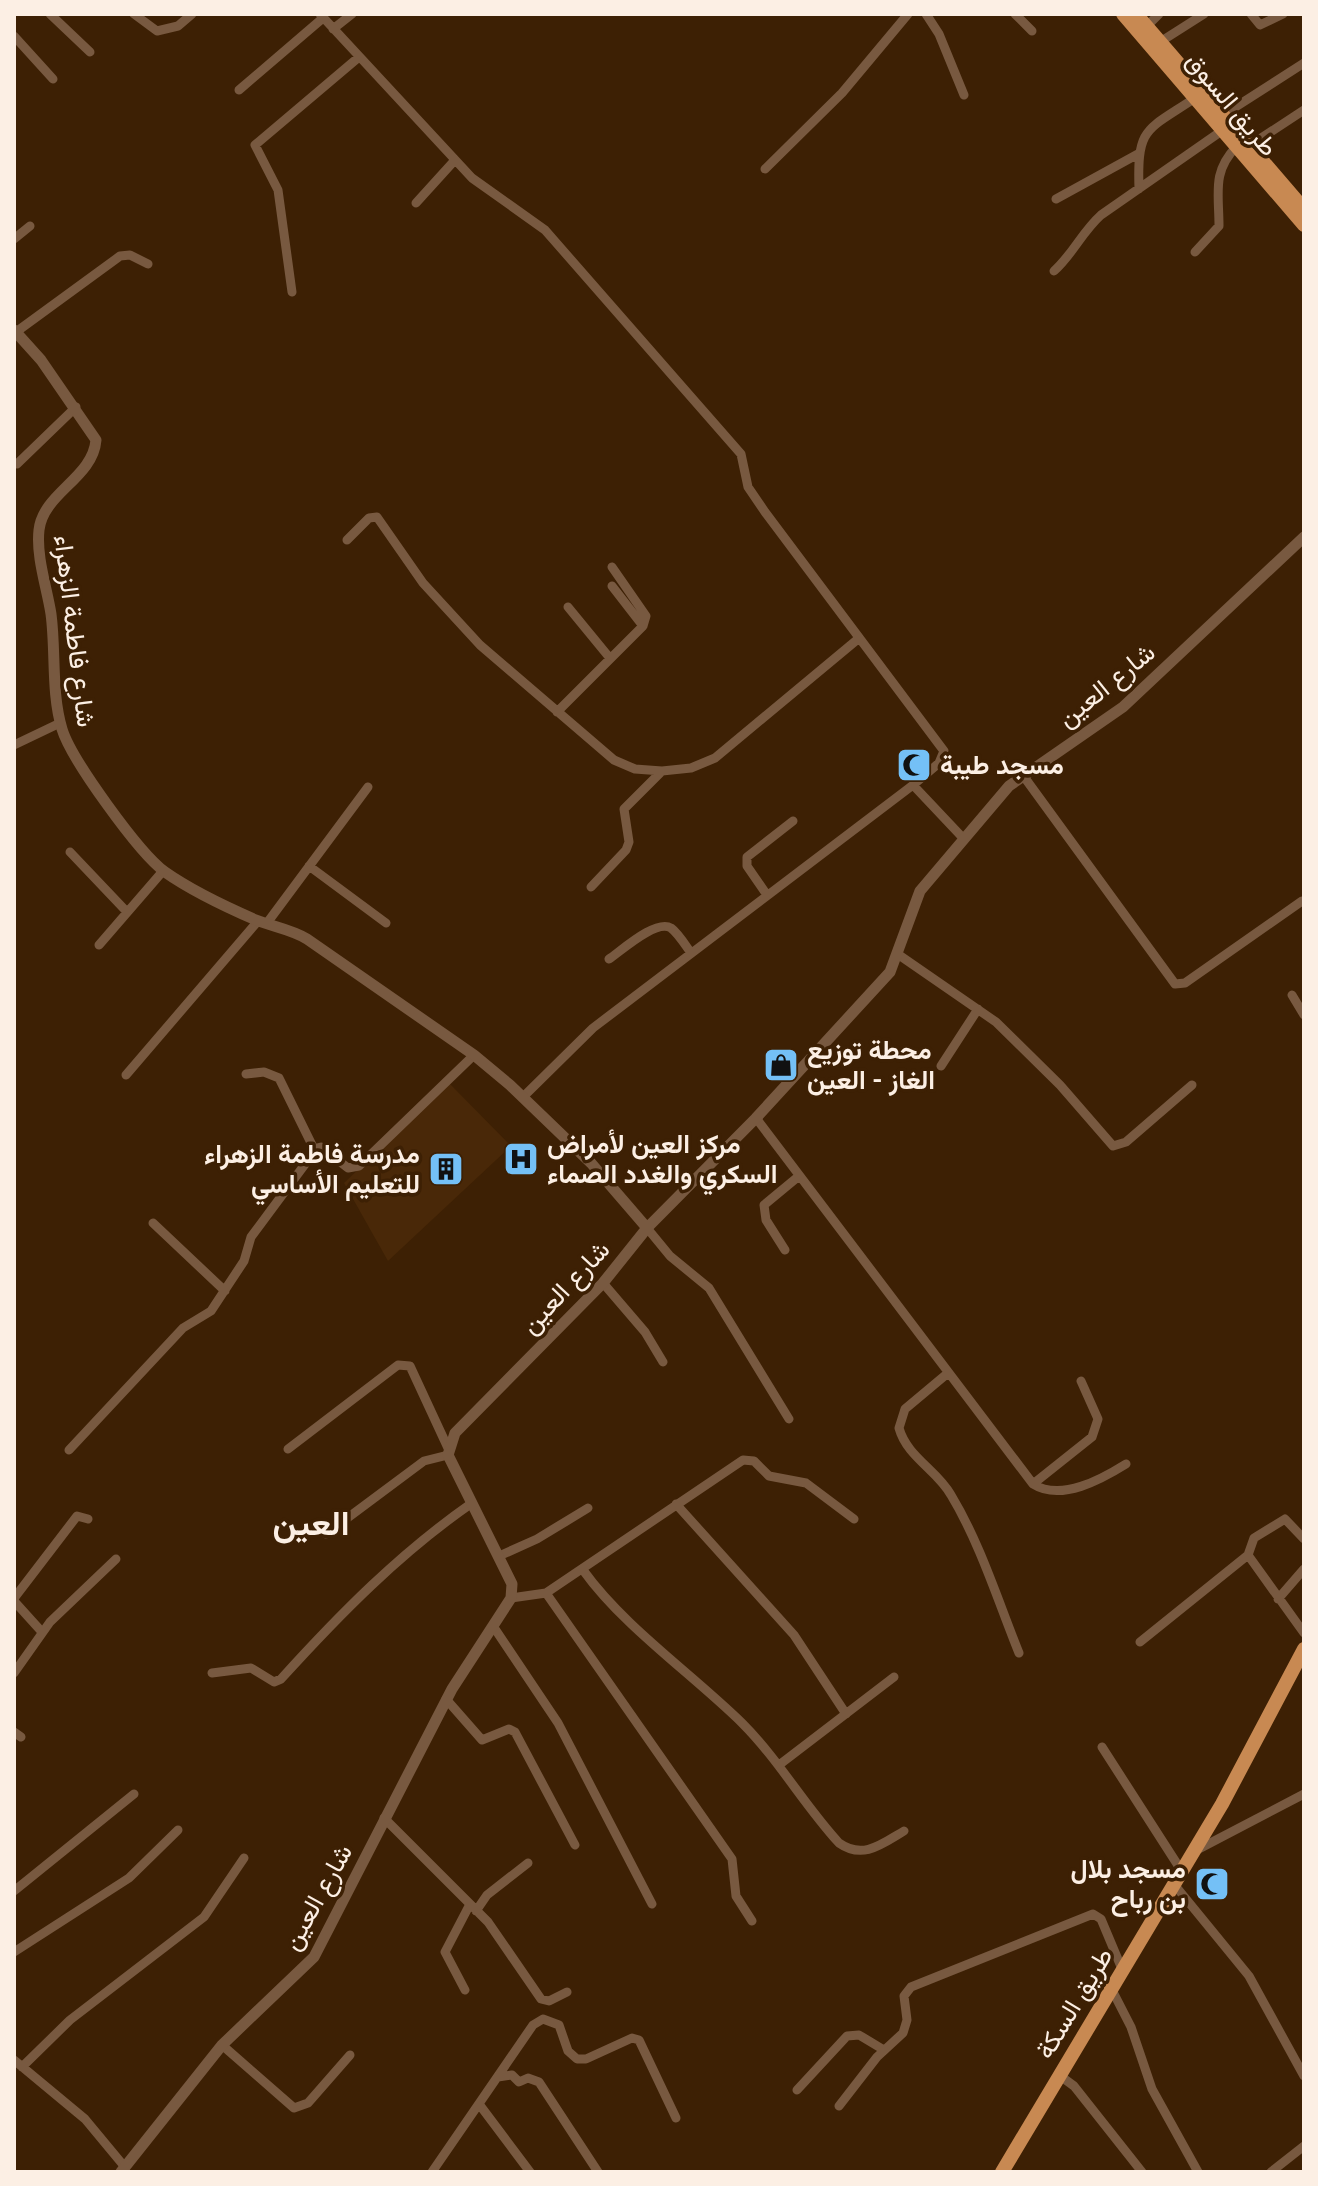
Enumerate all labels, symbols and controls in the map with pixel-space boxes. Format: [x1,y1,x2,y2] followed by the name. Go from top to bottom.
[1179,46,1284,163] street label: طريق السوق
[45,533,102,729] street label: شارع فاطمة الزهراء
[1051,637,1162,736] street label: شارع العين
[895,746,933,784] mosque icon: مسجد طيبة
[940,750,1064,780] place label: مسجد طيبة
[807,1035,935,1096] place label: محطة توزيع الغاز - العين
[762,1046,800,1084] shop icon: محطة توزيع الغاز - العين
[547,1129,778,1196] place label: مركز العين لأمراض السكري والغدد الصماء
[204,1139,420,1206] place label: مدرسة فاطمة الزهراء للتعليم الأساسي
[502,1140,540,1178] hospital icon: مركز العين لأمراض السكري والغدد الصماء
[427,1150,465,1188] building icon: مدرسة فاطمة الزهراء للتعليم الأساسي
[514,1234,618,1342] street label: شارع العين
[273,1503,349,1544] district label: العين
[276,1839,361,1957] street label: شارع العين
[1071,1854,1186,1917] place label: مسجد بلال بن رباح
[1193,1865,1231,1903] mosque icon: مسجد بلال بن رباح
[1029,1942,1120,2064] street label: طريق السكة

